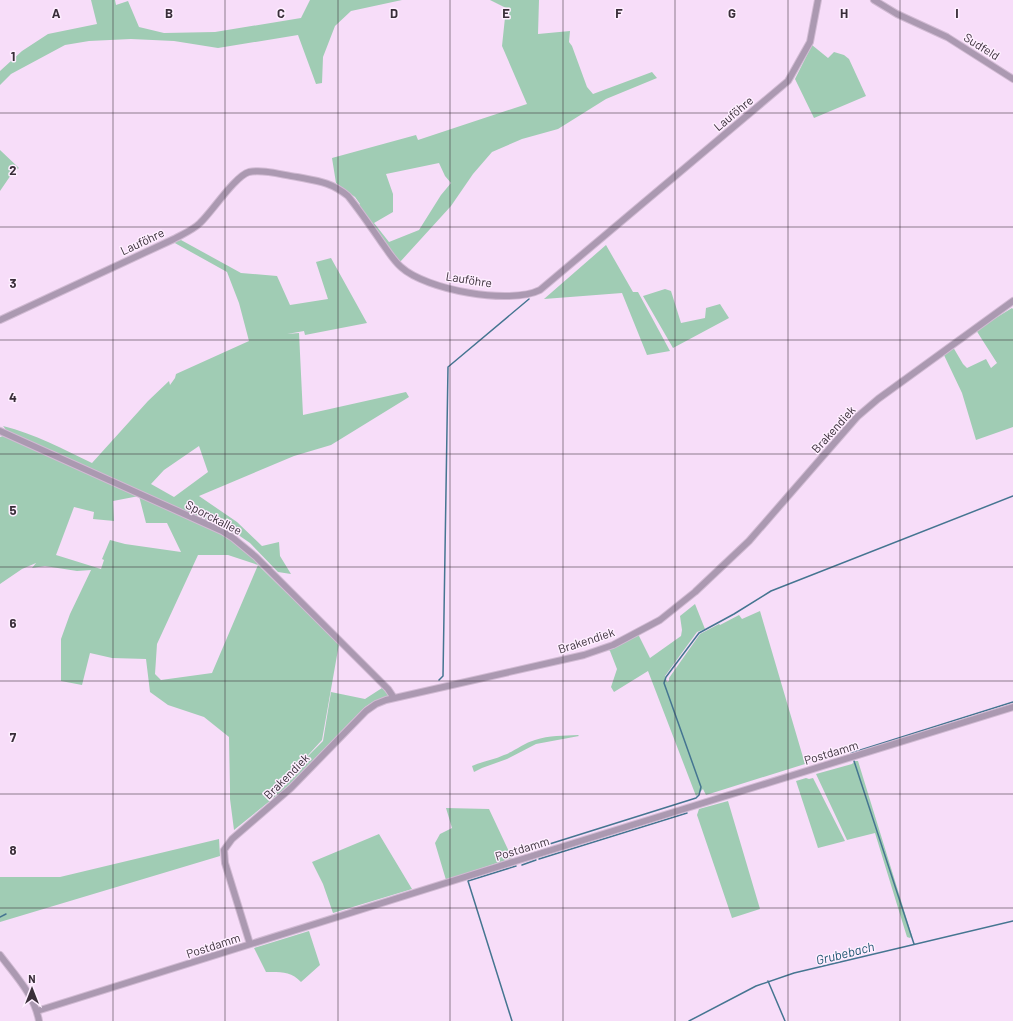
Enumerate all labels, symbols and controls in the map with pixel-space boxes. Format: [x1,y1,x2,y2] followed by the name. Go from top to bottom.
[52,5,61,21] text: A
[165,5,173,21] text: B
[277,5,285,21] text: C
[390,5,398,21] text: D
[502,5,510,21] text: E
[615,5,623,21] text: F
[728,5,736,21] text: G
[840,5,848,21] text: H
[955,5,959,21] text: I
[962,30,1002,62] street label: Sudfeld
[11,48,15,64] text: 1
[711,93,755,133] street label: Lauföhre
[9,162,17,178] text: 2
[118,225,166,257] street label: Lauföhre
[445,268,493,290] street label: Lauföhre
[9,275,17,291] text: 3
[9,389,17,405] text: 4
[808,403,858,455] street label: Brakendiek
[184,497,244,537] street label: Sporckallee
[9,502,17,518] text: 5
[10,615,17,631] text: 6
[556,624,616,656] street label: Brakendiek
[10,729,17,745] text: 7
[802,737,860,767] street label: Postdamm
[260,750,312,802] street label: Brakendiek
[493,833,551,863] street label: Postdamm
[9,842,17,858] text: 8
[184,930,242,960] street label: Postdamm
[814,938,876,968] water label: Grubebach
[12,969,52,1009] north arrow
[28,972,36,985] text: N

